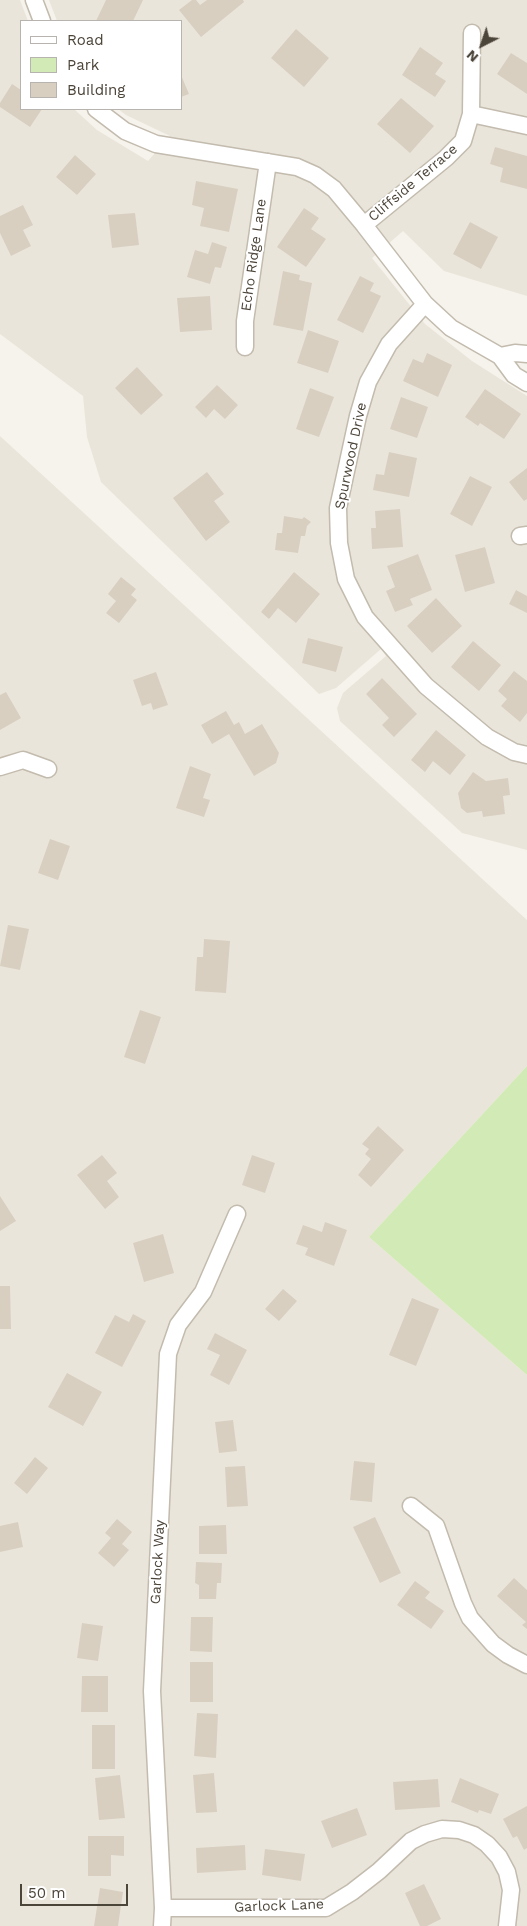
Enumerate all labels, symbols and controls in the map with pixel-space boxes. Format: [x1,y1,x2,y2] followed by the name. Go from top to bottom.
[20,20,182,110] legend
[457,20,507,70] north arrow
[67,31,104,49] text: Road
[463,47,481,66] text: N
[67,56,99,74] text: Park
[67,81,125,99] text: Building
[365,141,461,225] street label: Cliffside Terrace
[238,198,270,312] street label: Echo Ridge Lane
[331,401,371,511] street label: Spurwood Drive
[147,1519,169,1605] street label: Garlock Way
[22,1874,130,1906] scale bar
[28,1884,65,1902] text: 50 m
[234,1896,324,1916] street label: Garlock Lane

